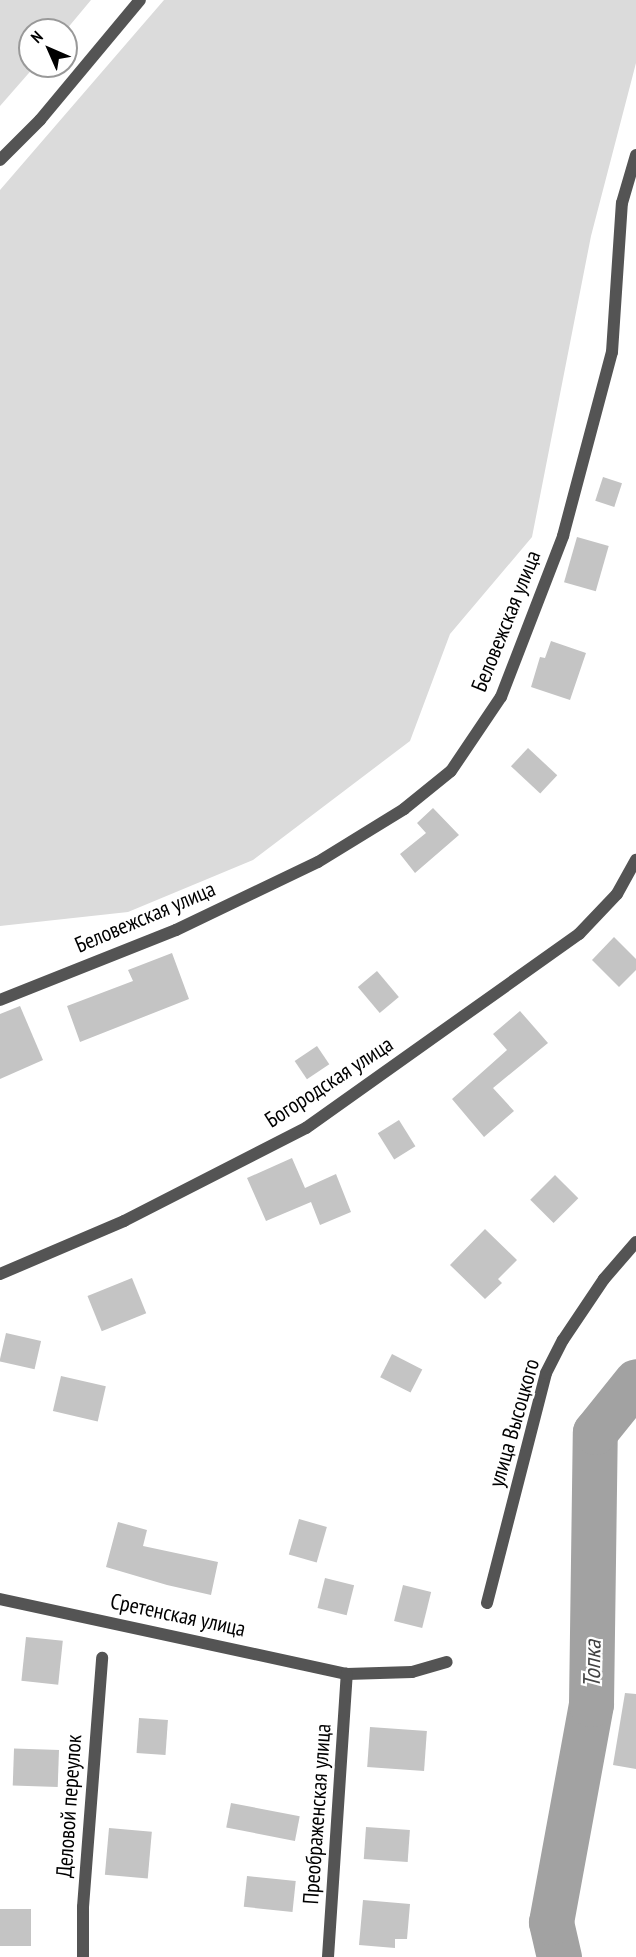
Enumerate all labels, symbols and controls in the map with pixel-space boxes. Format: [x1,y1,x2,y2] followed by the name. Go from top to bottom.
[18,18,78,78] north arrow
[27,27,47,47] text: N
[466,547,546,695] street label: Беловежская улица
[71,876,219,958] street label: Беловежская улица
[260,1031,398,1133] street label: Богородская улица
[483,1356,545,1490] street label: улица Высоцкого
[108,1588,248,1642] street label: Сретенская улица
[577,1640,607,1688] water label: Топка
[298,1723,336,1905] street label: Преображенская улица
[51,1734,87,1878] street label: Деловой переулок

